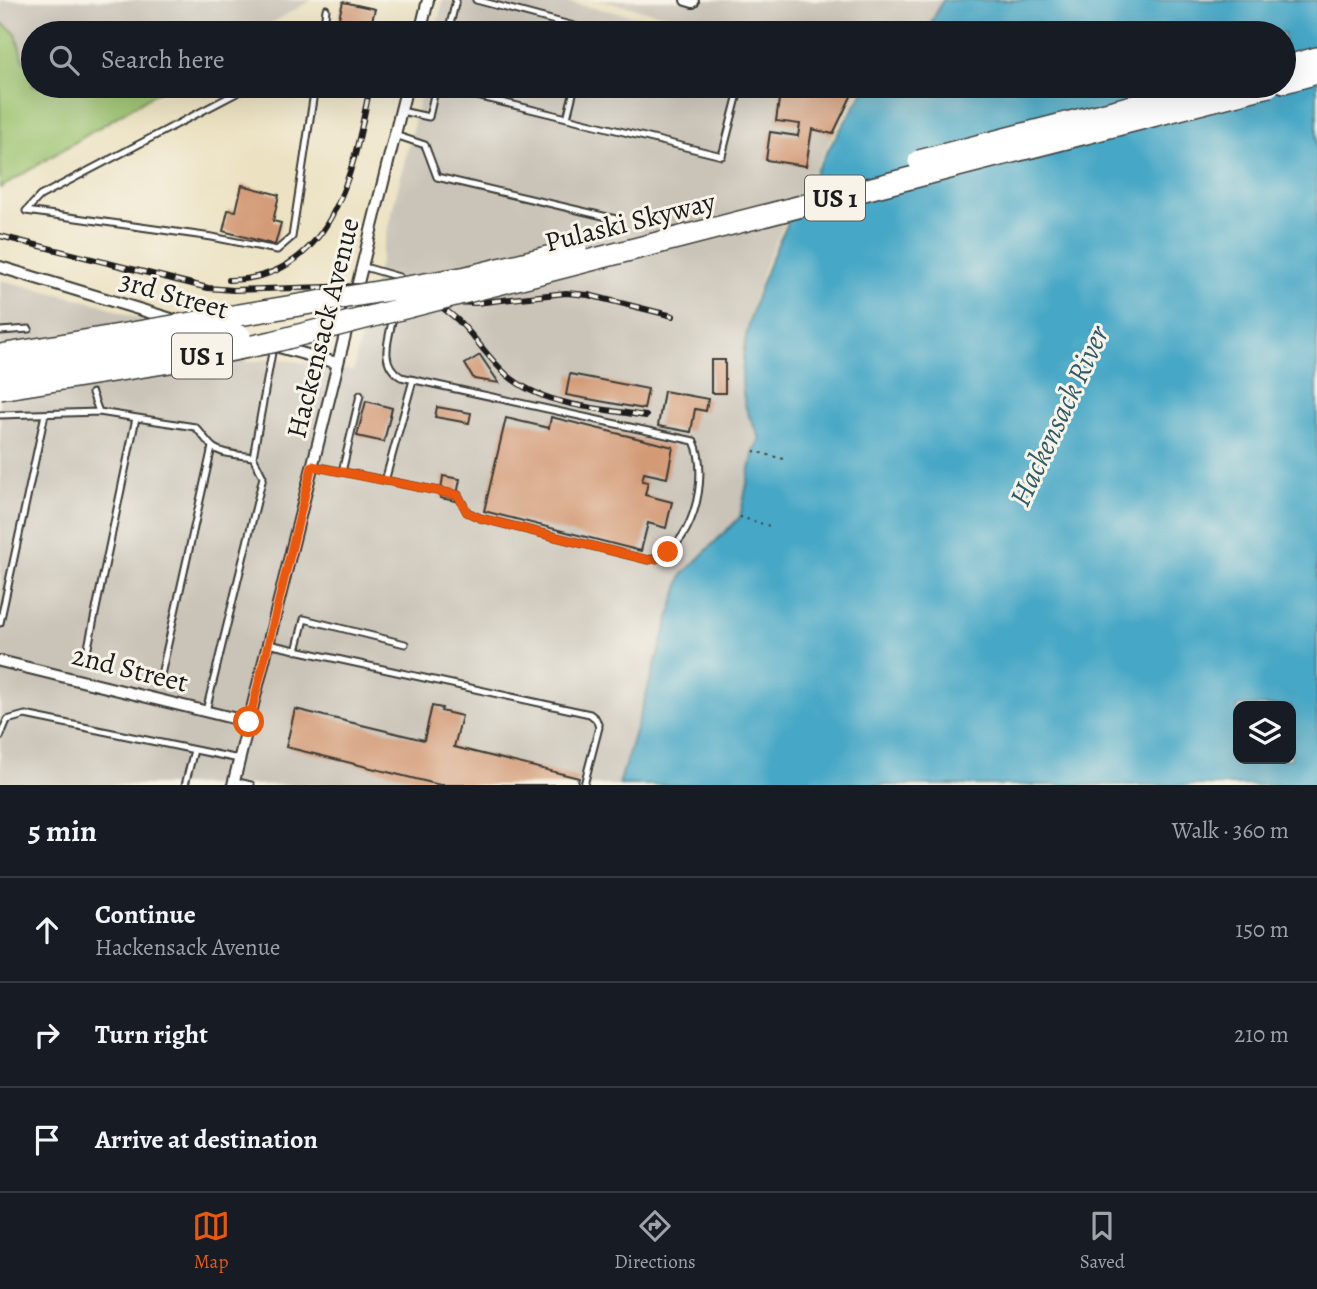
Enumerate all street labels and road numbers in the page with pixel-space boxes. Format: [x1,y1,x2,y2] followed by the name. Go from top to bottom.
[805,176,865,220] road number: US 1
[541,182,720,262] street label: Pulaski Skyway
[277,214,369,442] street label: Hackensack Avenue
[115,261,233,329] street label: 3rd Street
[172,334,232,378] road number: US 1
[68,636,192,702] street label: 2nd Street

